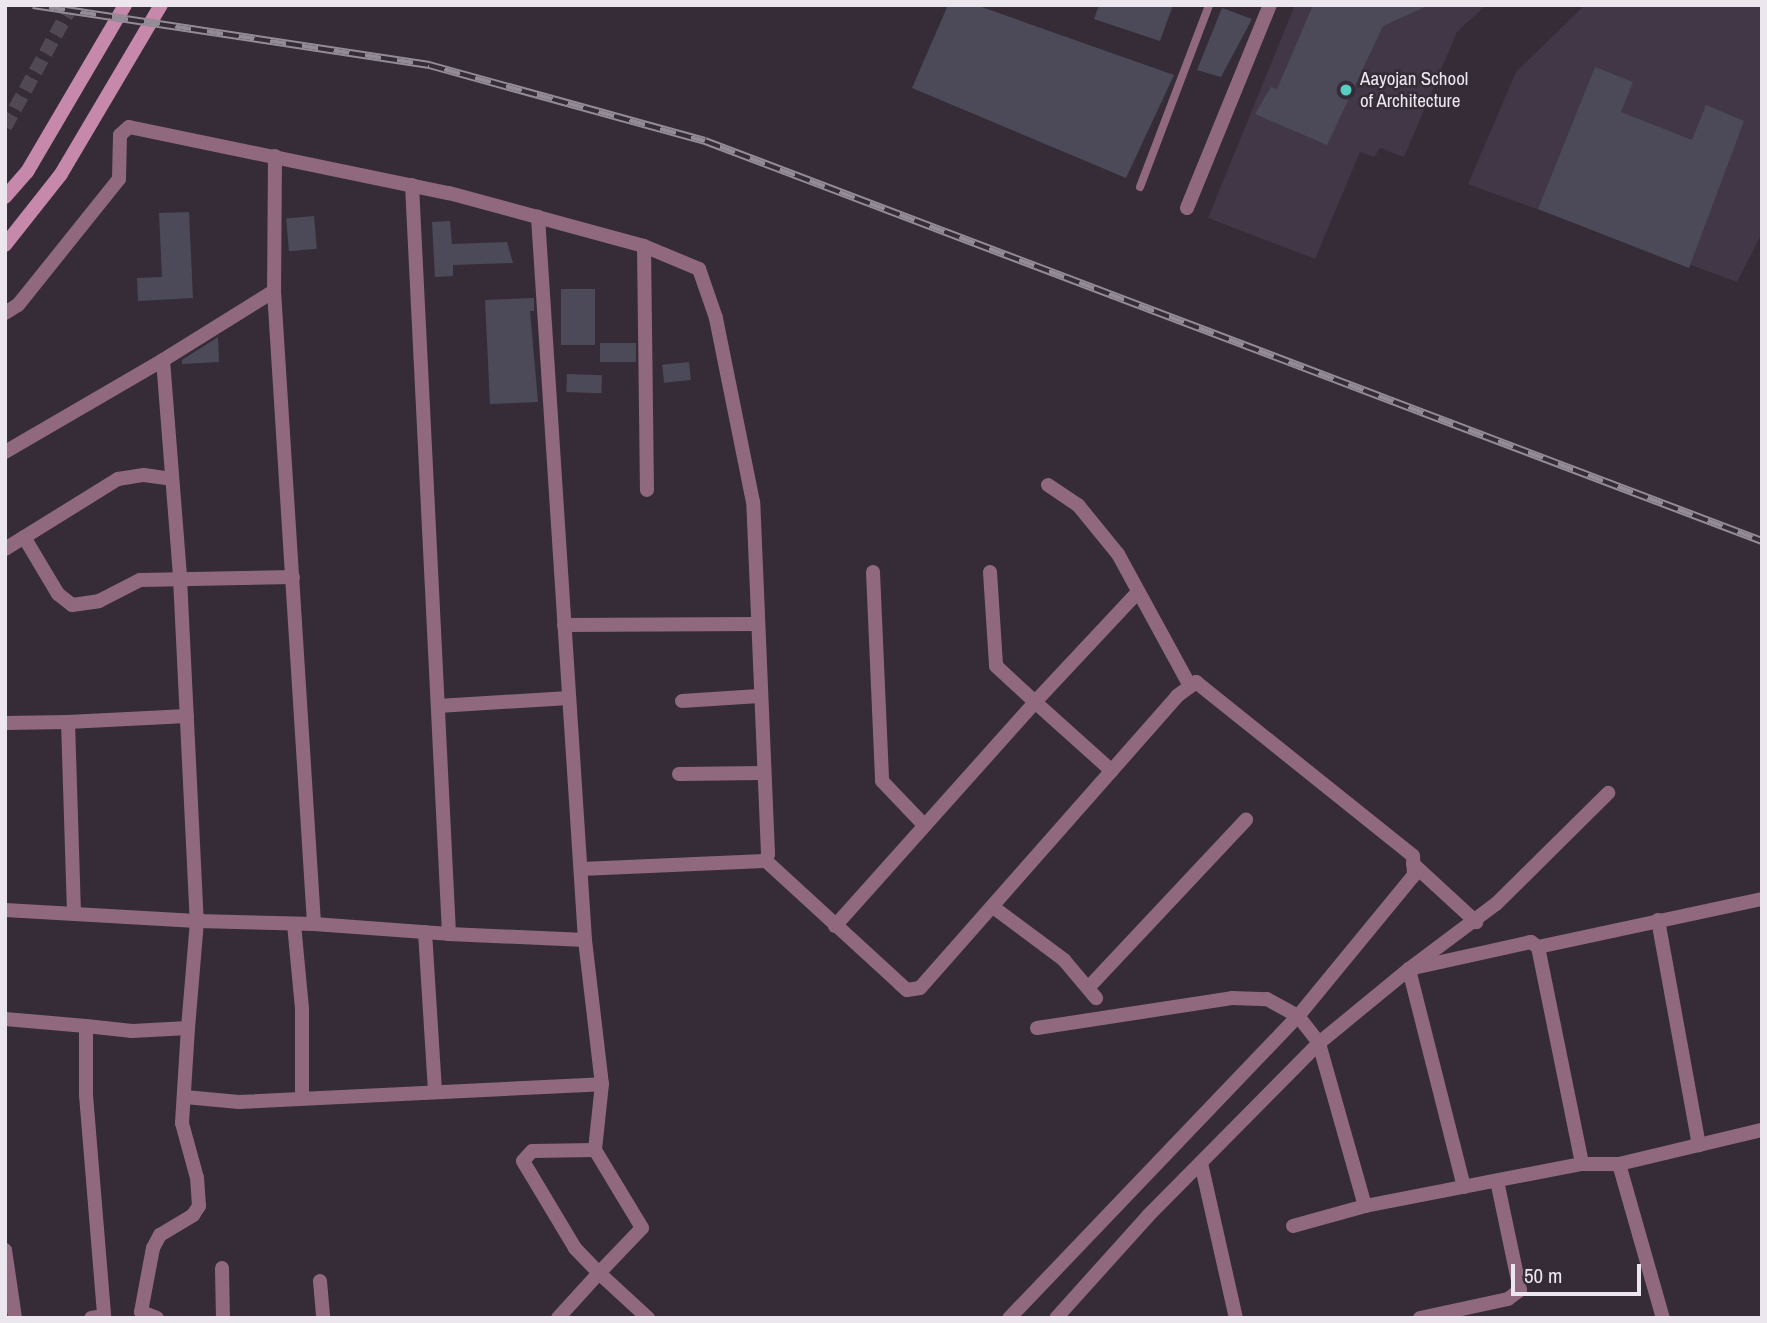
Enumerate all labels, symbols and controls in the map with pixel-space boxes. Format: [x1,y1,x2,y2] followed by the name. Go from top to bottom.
[1360,68,1468,112] place label: Aayojan School of Architecture
[1338,82,1354,98] marker: Aayojan School of Architecture
[1515,1250,1644,1294] scale bar
[1524,1261,1562,1290] text: 50 m

